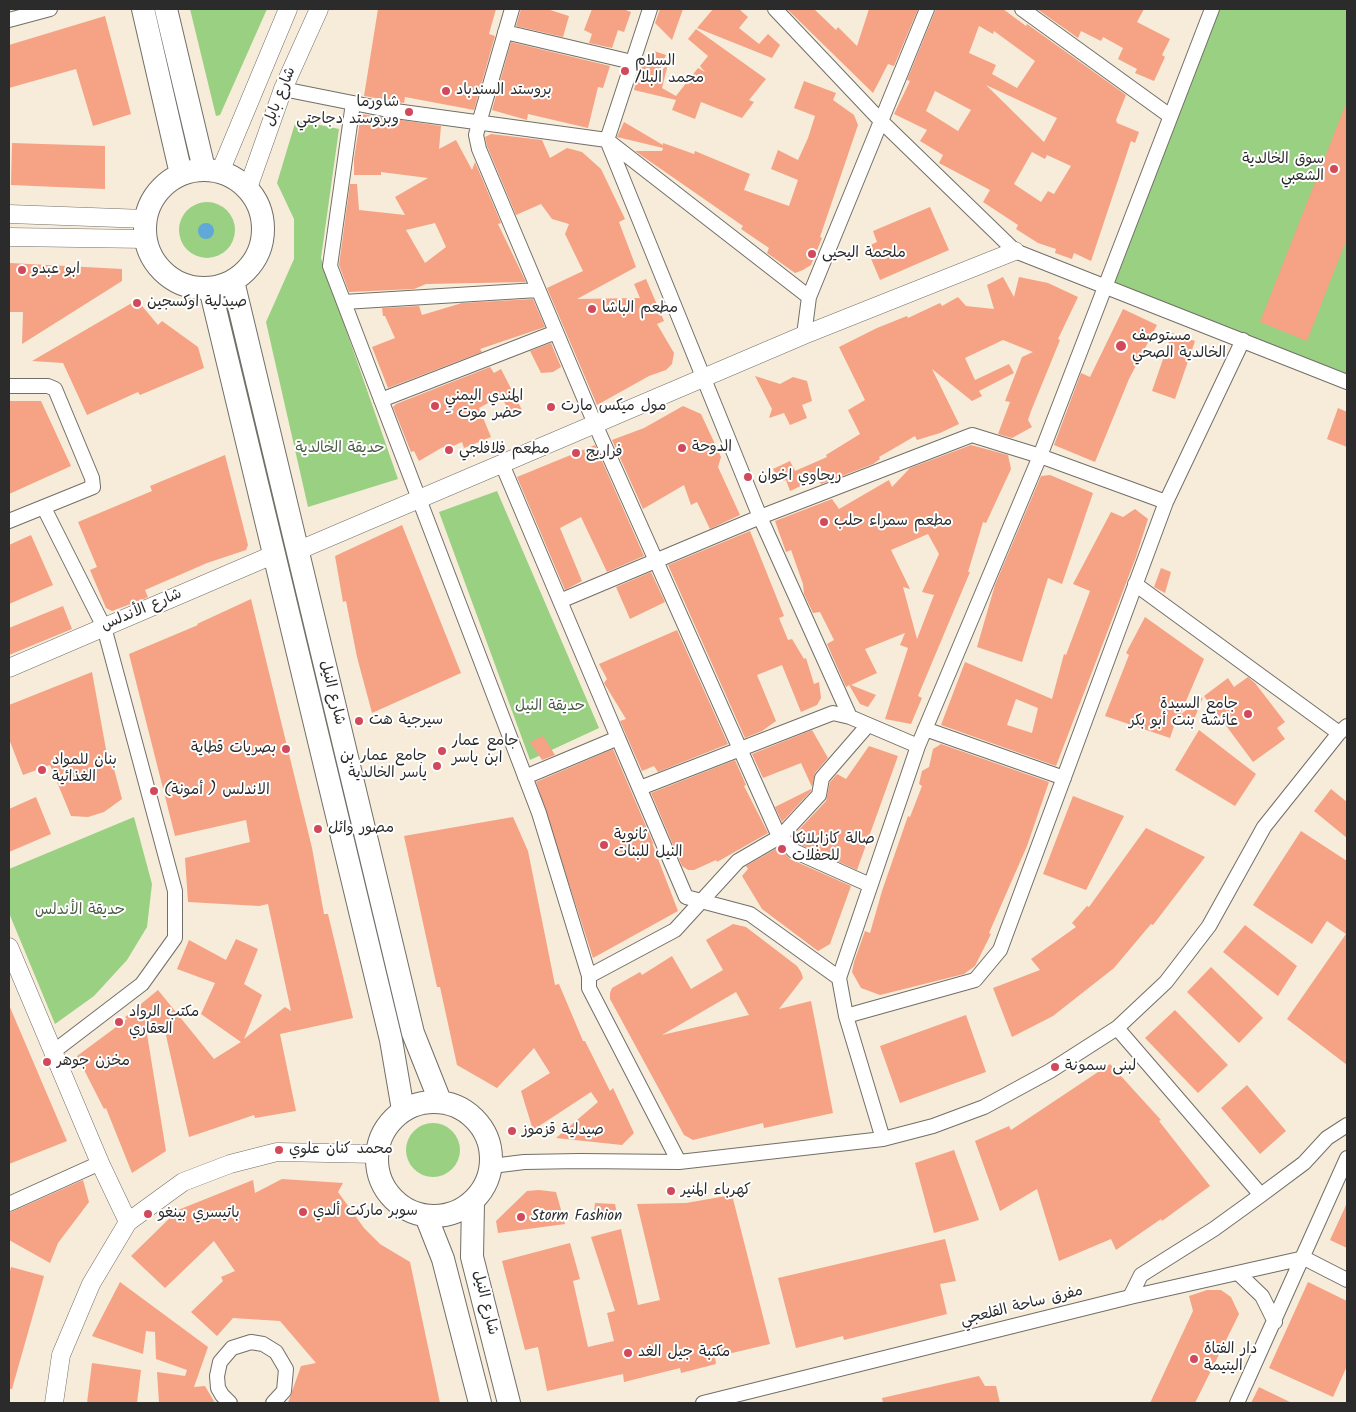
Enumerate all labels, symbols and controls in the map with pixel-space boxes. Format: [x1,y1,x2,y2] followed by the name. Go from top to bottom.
[635,53,704,88] place label: السلام /محمد البلا
[261,65,301,129] street label: شارع بابل
[619,65,631,77] marker: السلام /محمد البلا
[456,82,552,100] place label: بروستد السندباد
[440,85,452,97] marker: بروستد السندباد
[296,94,399,129] place label: شاورما وبروستد دجاجتي
[403,106,415,118] marker: شاورما وبروستد دجاجتي
[1242,151,1324,186] place label: سوق الخالدية الشعبي
[1328,163,1340,175] marker: سوق الخالدية الشعبي
[822,245,906,263] place label: ملحمة اليحيى
[806,248,818,260] marker: ملحمة اليحيى
[32,261,80,279] place label: ابو عبدو
[16,264,28,276] marker: ابو عبدو
[147,294,247,312] place label: صيدلية اوكسجين
[131,297,143,309] marker: صيدلية اوكسجين
[602,300,678,318] place label: مطعم الباشا
[586,303,598,315] marker: مطعم الباشا
[1132,328,1226,363] place label: مستوصف الخالدية الصحي
[1114,339,1128,353] marker: مستوصف الخالدية الصحي
[445,388,523,423] place label: المندي اليمني - حضر موت
[561,398,666,416] place label: مول ميكس مارت
[429,400,441,412] marker: المندي اليمني - حضر موت
[545,401,557,413] marker: مول ميكس مارت
[692,439,732,457] place label: الدوحة
[295,440,385,458] park label: حديقة الخالدية
[459,441,550,459] place label: مطعم فلافلجي
[676,442,688,454] marker: الدوحة
[443,444,455,456] marker: مطعم فلافلجي
[586,444,622,462] place label: فراريج
[570,447,582,459] marker: فراريج
[758,468,841,486] place label: ريحاوي اخوان
[742,471,754,483] marker: ريحاوي اخوان
[834,513,952,531] place label: مطعم سمراء حلب
[818,516,830,528] marker: مطعم سمراء حلب
[99,586,185,636] street label: شارع الأندلس
[314,659,348,727] street label: شارع النيل
[1129,696,1238,731] place label: جامع السيدة عائشة بنت أبو بكر
[515,698,585,716] park label: حديقة النيل
[1242,708,1254,720] marker: جامع السيدة عائشة بنت أبو بكر
[369,712,443,730] place label: سيرجية هت
[353,715,365,727] marker: سيرجية هت
[452,733,519,768] place label: جامع عمار ابن ياسر
[191,740,276,758] place label: بصريات قطاية
[280,743,292,755] marker: بصريات قطاية
[436,745,448,757] marker: جامع عمار ابن ياسر
[340,748,427,783] place label: جامع عمار بن ياسر الخالدية
[52,752,117,787] place label: بنان للمواد الغذائية
[431,760,443,772] marker: جامع عمار بن ياسر الخالدية
[36,764,48,776] marker: بنان للمواد الغذائية
[164,782,270,800] place label: الاندلس ( أمونة)
[148,785,160,797] marker: الاندلس ( أمونة)
[328,820,394,838] place label: مصور وائل
[312,823,324,835] marker: مصور وائل
[614,827,683,862] place label: ثانوية النيل للبنات
[792,831,875,866] place label: صالة كازابلانكا للحفلات
[598,839,610,851] marker: ثانوية النيل للبنات
[776,843,788,855] marker: صالة كازابلانكا للحفلات
[35,902,125,920] park label: حديقة الأندلس
[129,1004,199,1039] place label: مكتب الرواد العقاري
[113,1016,125,1028] marker: مكتب الرواد العقاري
[57,1053,130,1071] place label: مخزن جوهر
[41,1056,53,1068] marker: مخزن جوهر
[1065,1058,1136,1076] place label: لبنى سمونة
[1049,1061,1061,1073] marker: لبنى سمونة
[522,1122,604,1140] place label: صيدلية قزموز
[506,1125,518,1137] marker: صيدلية قزموز
[289,1141,393,1159] place label: محمد كنان علوي
[273,1144,285,1156] marker: محمد كنان علوي
[681,1182,751,1200] place label: كهرباء المنير
[665,1185,677,1197] marker: كهرباء المنير
[313,1203,418,1221] place label: سوبر ماركت ألدي
[158,1205,240,1223] place label: باتيسري بينغو
[297,1206,309,1218] marker: سوبر ماركت ألدي
[142,1208,154,1220] marker: باتيسري بينغو
[531,1208,622,1226] place label: Storm Fashion
[515,1211,527,1223] marker: Storm Fashion
[467,1269,501,1337] street label: شارع النيل
[959,1283,1085,1331] street label: مفرق ساحة القلعجي
[1204,1341,1257,1376] place label: دار الفتاة اليتيمة
[638,1344,730,1362] place label: مكتبة جيل الغد
[622,1347,634,1359] marker: مكتبة جيل الغد
[1188,1353,1200,1365] marker: دار الفتاة اليتيمة

